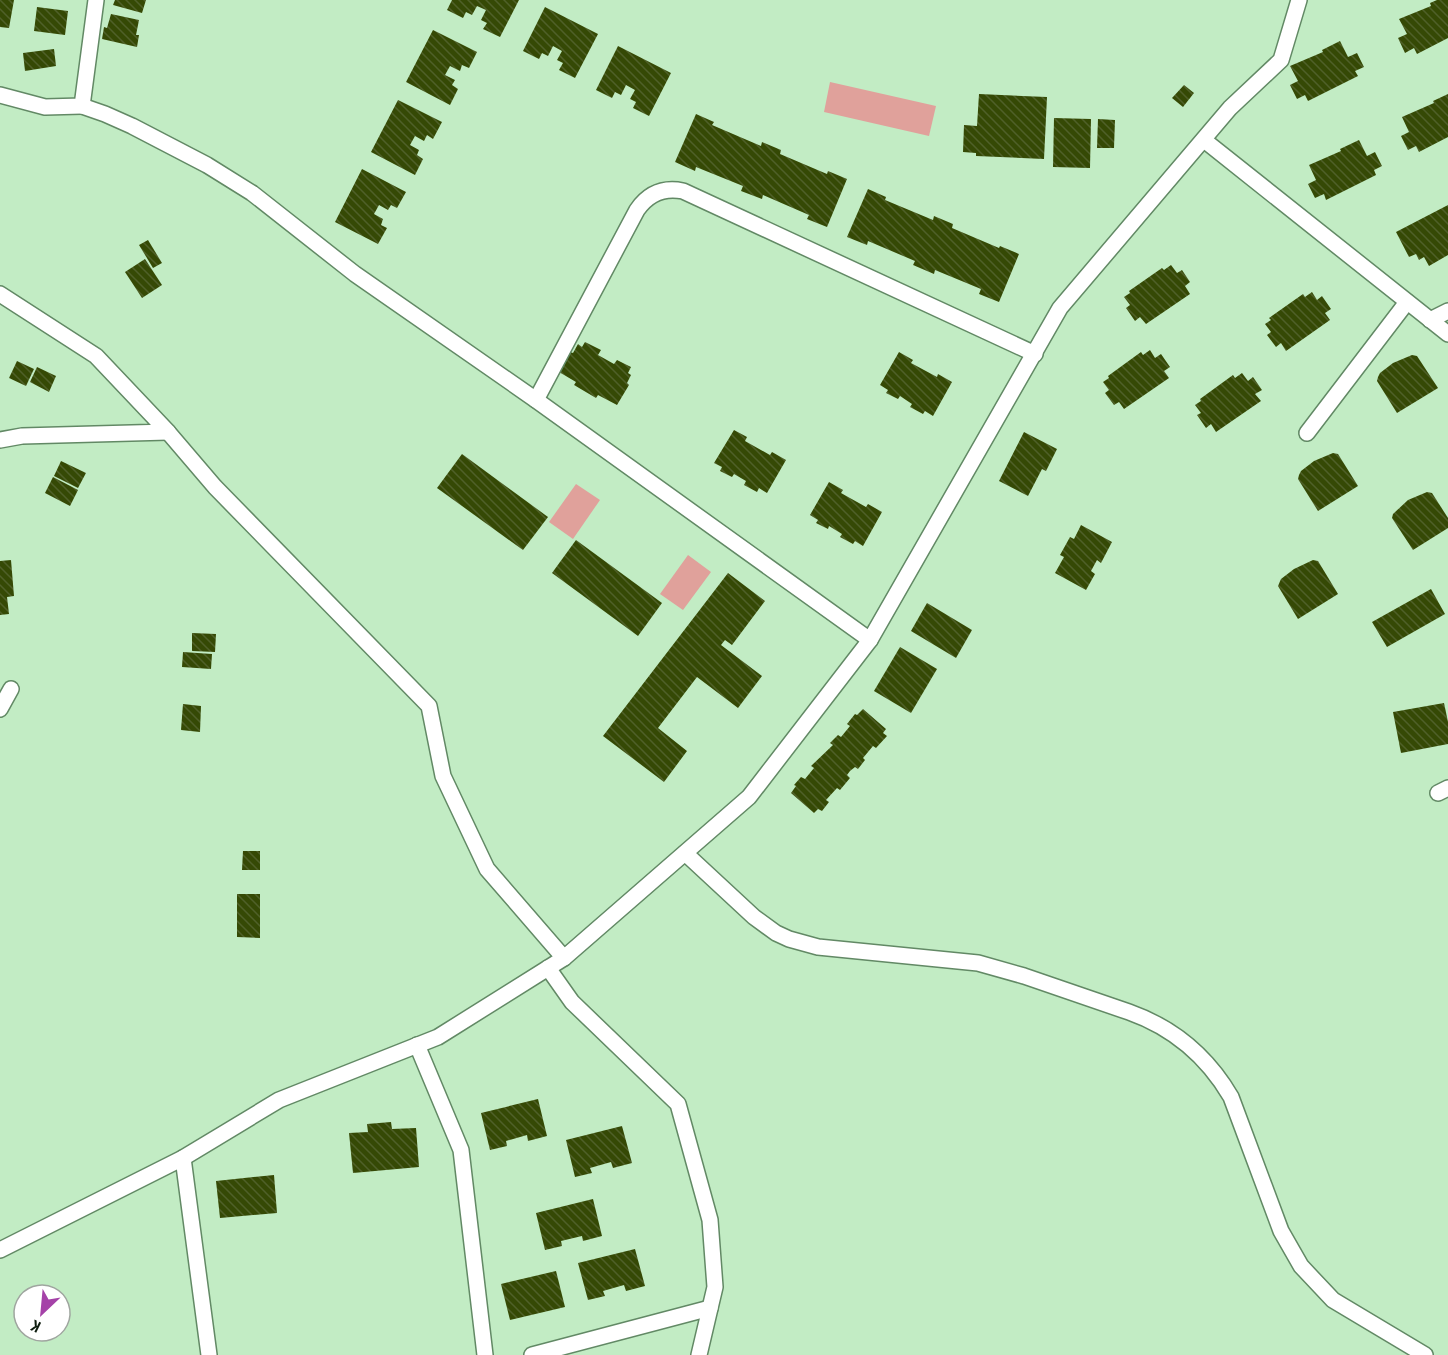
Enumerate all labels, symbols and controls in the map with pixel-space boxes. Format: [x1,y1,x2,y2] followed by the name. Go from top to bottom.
[12,1283,72,1343] north arrow
[27,1315,44,1337] text: K

